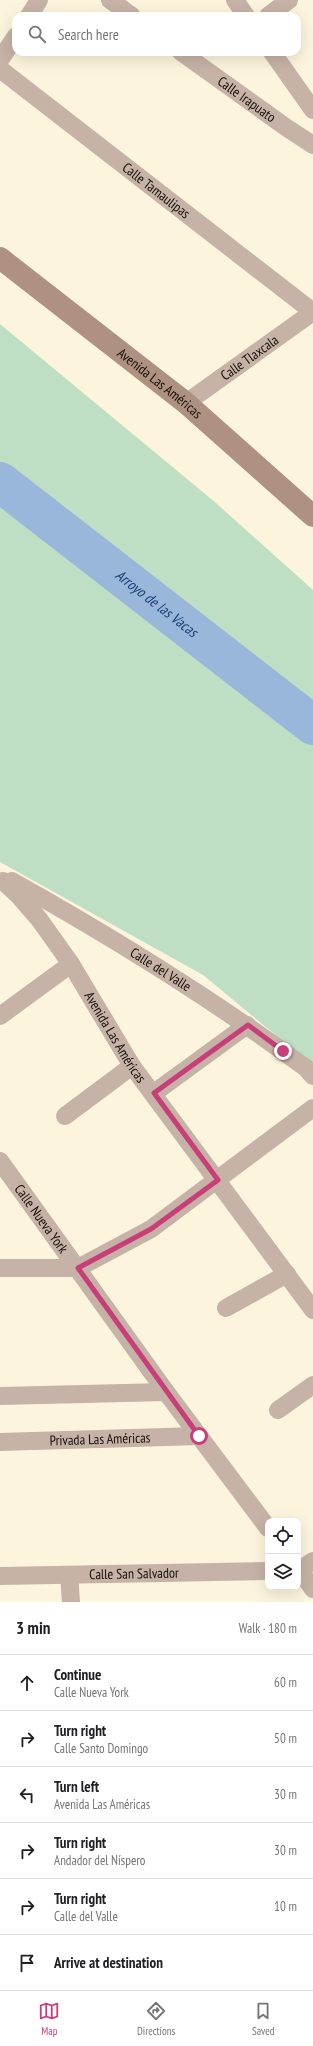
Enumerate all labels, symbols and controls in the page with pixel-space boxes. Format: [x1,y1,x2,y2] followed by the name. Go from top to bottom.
[12,12,301,56] search box
[26,23,48,45] icon: search
[58,25,119,44] text: Search here
[214,72,279,126] street label: Calle Irapuato
[119,158,194,223] street label: Calle Tamaulipas
[217,331,282,384] street label: Calle Tlaxcala
[114,344,206,423] street label: Avenida Las Américas
[112,565,203,642] water label: Arroyo de las Vacas
[127,943,195,995] street label: Calle del Valle
[81,988,150,1086] street label: Avenida Las Américas
[274,1042,292,1060] route end
[11,1181,73,1257] street label: Calle Nueva York
[190,1427,208,1445] route start
[49,1428,151,1450] street label: Privada Las Américas
[265,1518,301,1590] map controls
[265,1518,301,1554] button: locate
[265,1554,301,1590] button: layers
[89,1564,179,1583] street label: Calle San Salvador
[16,1617,50,1639] text: 3 min
[239,1620,297,1637] text: Walk · 180 m
[54,1665,101,1684] text: Continue
[16,1672,38,1694] icon: ahead
[274,1674,297,1691] text: 60 m
[54,1684,129,1701] text: Calle Nueva York
[54,1721,106,1740] text: Turn right
[16,1728,38,1750] icon: right
[274,1730,297,1747] text: 50 m
[54,1740,148,1757] text: Calle Santo Domingo
[54,1777,99,1796] text: Turn left
[16,1784,38,1806] icon: left
[274,1786,297,1803] text: 30 m
[54,1796,150,1813] text: Avenida Las Américas
[54,1833,106,1852] text: Turn right
[16,1840,38,1862] icon: right
[274,1842,297,1859] text: 30 m
[54,1852,145,1869] text: Andador del Níspero
[54,1889,106,1908] text: Turn right
[16,1896,38,1918] icon: right
[274,1898,297,1915] text: 10 m
[54,1908,118,1925] text: Calle del Valle
[16,1952,38,1974] icon: arrive
[54,1953,163,1972] text: Arrive at destination
[38,2000,60,2038] tab: Map
[137,2000,175,2038] tab: Directions
[252,2000,275,2038] tab: Saved

